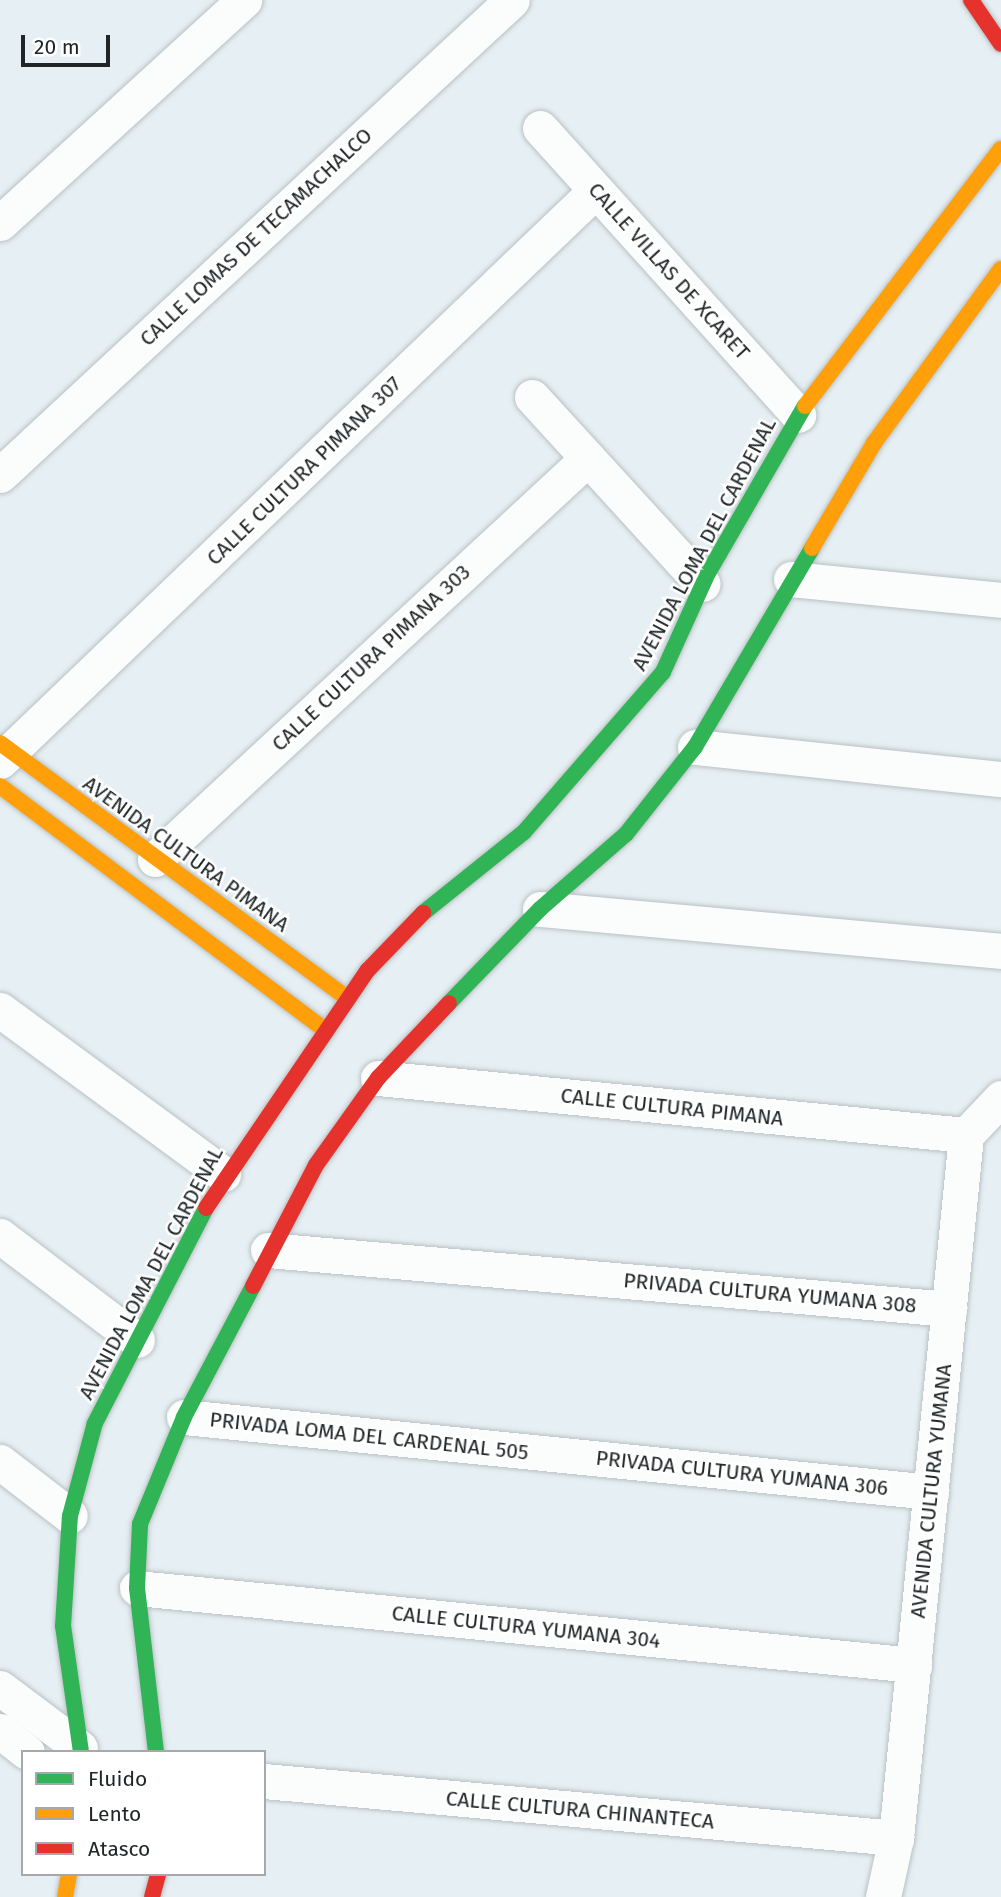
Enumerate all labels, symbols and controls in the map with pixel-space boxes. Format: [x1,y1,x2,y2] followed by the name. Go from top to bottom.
[24,21,114,65] scale bar
[34,34,80,60] text: 20 m
[135,123,377,351] street label: CALLE LOMAS DE TECAMACHALCO
[583,177,755,365] street label: CALLE VILLAS DE XCARET
[202,371,406,571] street label: CALLE CULTURA PIMANA 307
[626,413,782,675] street label: AVENIDA LOMA DEL CARDENAL
[267,559,475,757] street label: CALLE CULTURA PIMANA 303
[78,771,294,937] street label: AVENIDA CULTURA PIMANA
[559,1083,785,1131] street label: CALLE CULTURA PIMANA
[73,1142,229,1404] street label: AVENIDA LOMA DEL CARDENAL
[622,1268,918,1318] street label: PRIVADA CULTURA YUMANA 308
[905,1363,957,1619] street label: AVENIDA CULTURA YUMANA
[208,1407,530,1465] street label: PRIVADA LOMA DEL CARDENAL 505
[595,1445,889,1501] street label: PRIVADA CULTURA YUMANA 306
[390,1600,662,1654] street label: CALLE CULTURA YUMANA 304
[21,1750,266,1876] legend
[88,1766,147,1792] text: Fluido
[445,1786,715,1834] street label: CALLE CULTURA CHINANTECA
[88,1801,141,1827] text: Lento
[88,1836,150,1862] text: Atasco

